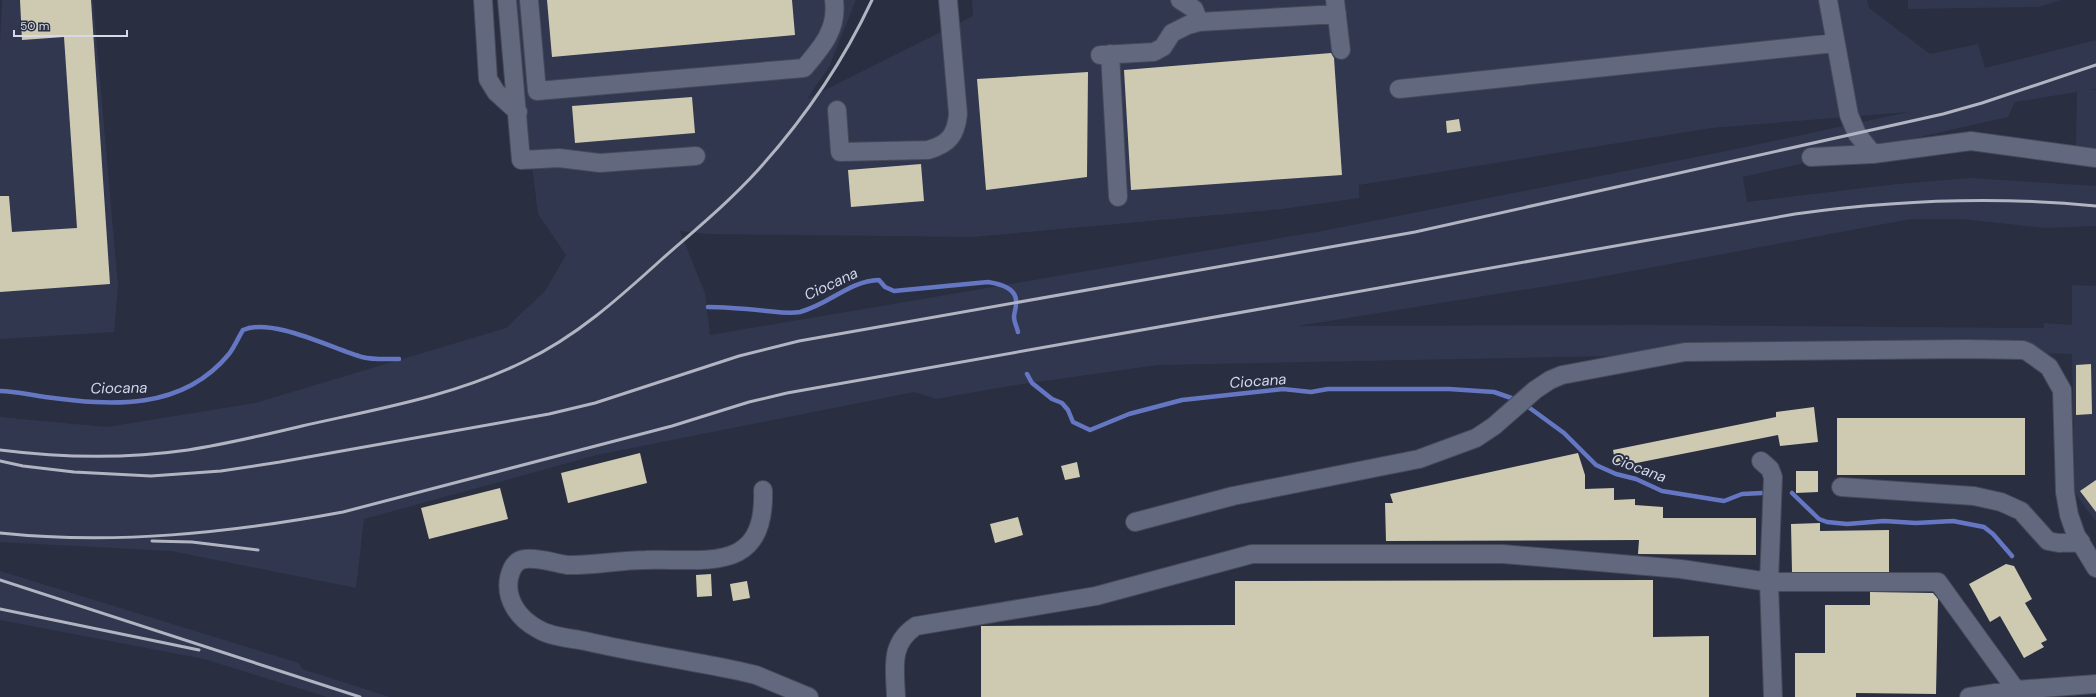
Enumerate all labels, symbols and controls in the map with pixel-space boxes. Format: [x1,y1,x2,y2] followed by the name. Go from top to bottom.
[14,12,127,38] scale bar
[20,18,49,34] text: 50 m
[801,263,861,305] water label: Ciocana
[1229,369,1287,393] water label: Ciocana
[90,378,148,398] water label: Ciocana
[1609,449,1669,487] water label: Ciocana

